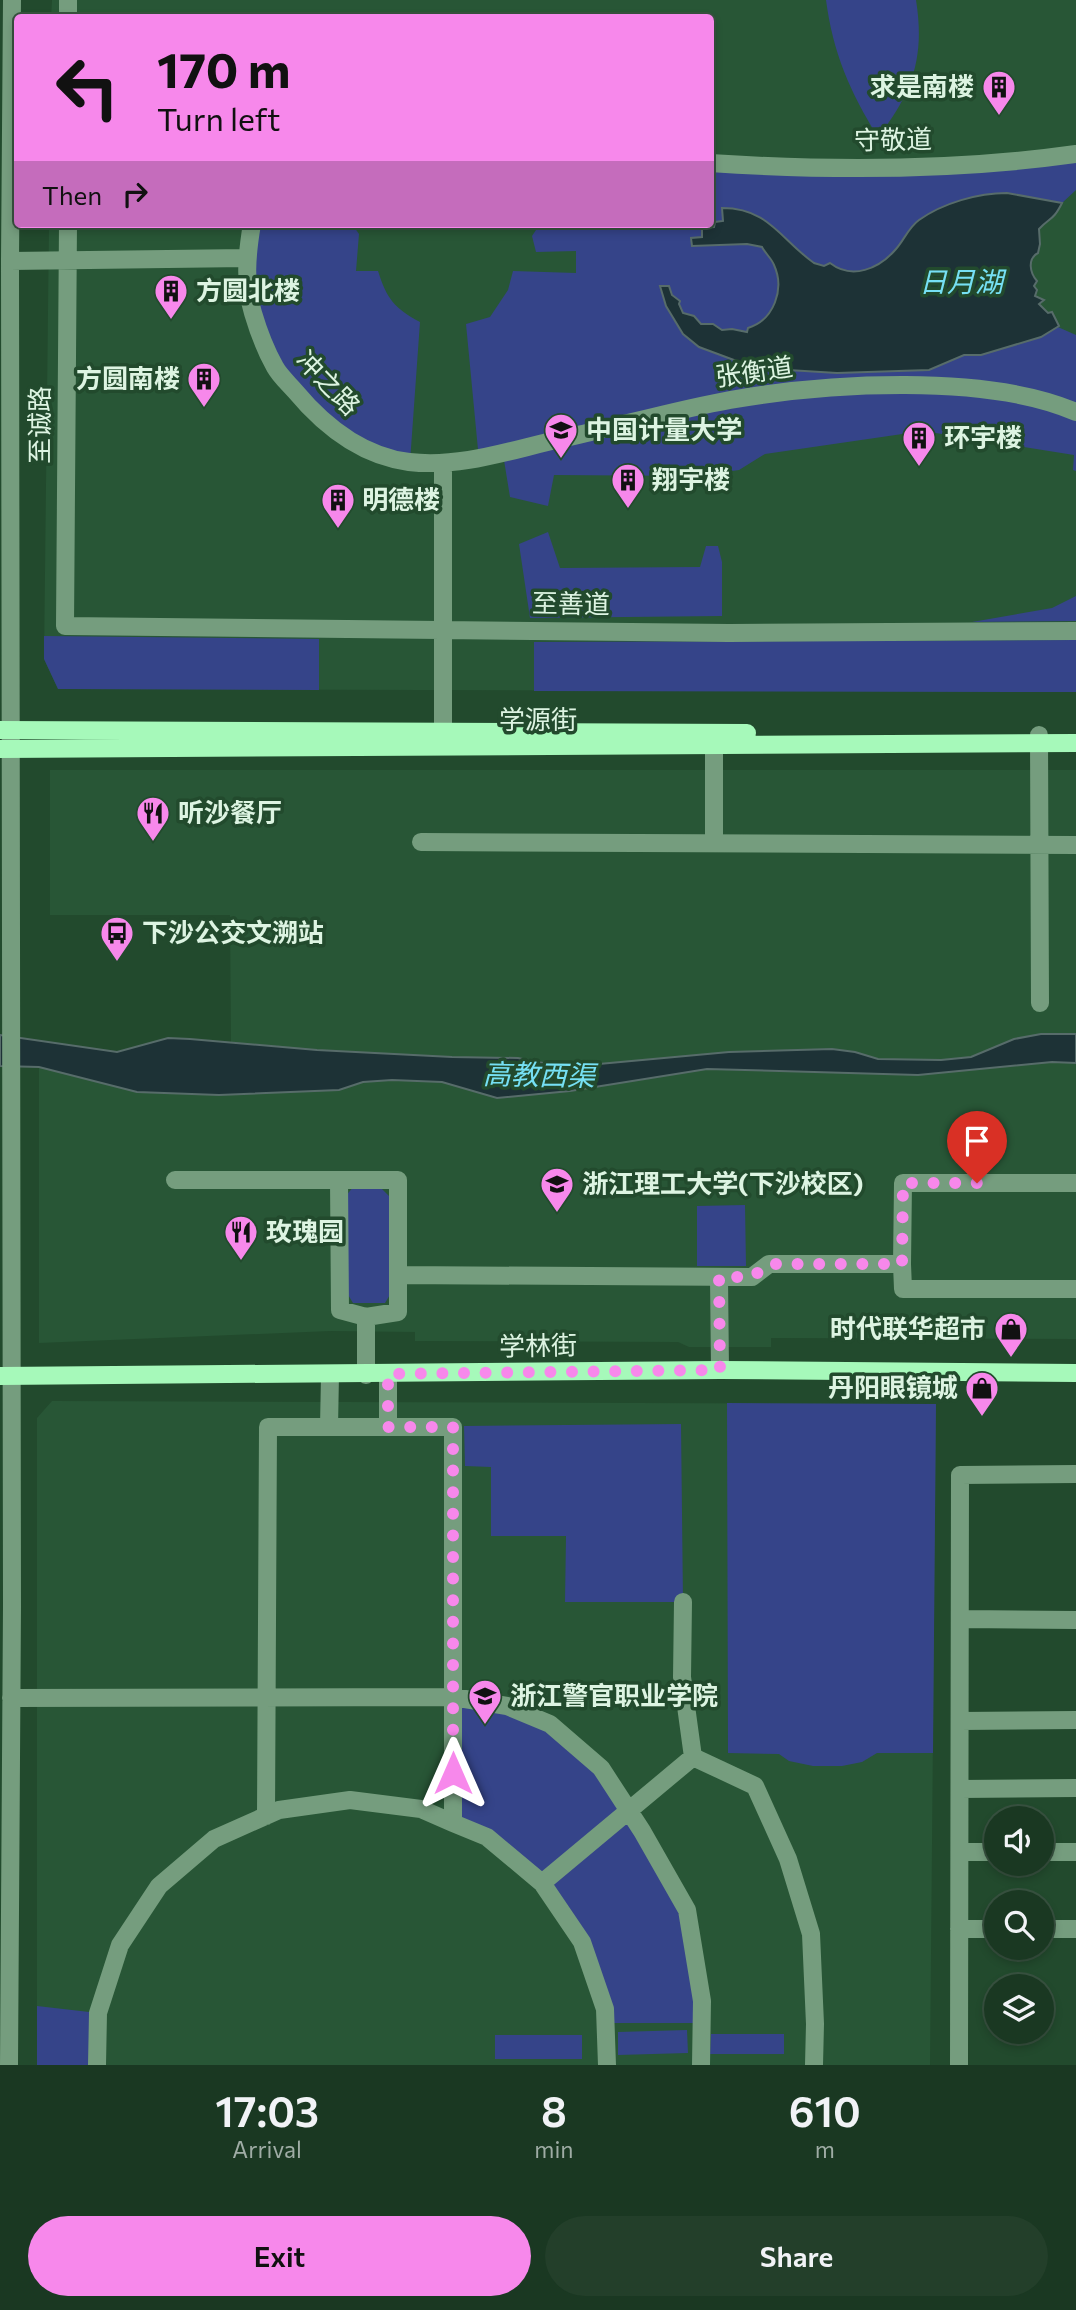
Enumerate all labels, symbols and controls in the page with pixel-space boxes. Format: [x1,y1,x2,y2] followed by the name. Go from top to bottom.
[157,38,290,98] text: 170 m
[42,42,133,133] icon: left
[980,68,1018,117] building icon: 求是南楼
[870,70,974,101] place label: 求是南楼
[157,98,281,138] text: Turn left
[854,122,932,155] street label: 守敬道
[116,175,154,213] icon: right
[42,179,102,210] text: Then
[919,264,1007,298] water label: 日月湖
[152,272,190,321] building icon: 方圆北楼
[196,274,300,305] place label: 方圆北楼
[291,343,367,421] street label: 冲之路
[713,350,795,391] street label: 张衡道
[185,360,223,409] building icon: 方圆南楼
[76,362,180,393] place label: 方圆南楼
[23,386,54,464] street label: 至诚路
[542,411,580,460] school or university icon: 中国计量大学
[586,413,742,444] place label: 中国计量大学
[900,419,938,468] building icon: 环宇楼
[944,421,1022,452] place label: 环宇楼
[609,461,647,510] building icon: 翔宇楼
[652,463,730,494] place label: 翔宇楼
[319,481,357,530] building icon: 明德楼
[362,483,440,514] place label: 明德楼
[532,586,610,619] street label: 至善道
[499,703,577,734] street label: 学源街
[134,794,172,843] restaurant icon: 听沙餐厅
[178,796,282,827] place label: 听沙餐厅
[98,914,136,963] bus stop icon: 下沙公交文溯站
[142,916,324,947] place label: 下沙公交文溯站
[483,1056,599,1092] water label: 高教西渠
[947,1111,1007,1183] pin
[958,1122,996,1160] icon: arrive
[538,1165,576,1214] school or university icon: 浙江理工大学(下沙校区)
[582,1167,863,1198] place label: 浙江理工大学(下沙校区)
[222,1213,260,1262] restaurant icon: 玫瑰园
[266,1215,344,1246] place label: 玫瑰园
[992,1310,1030,1359] shop icon: 时代联华超市
[830,1312,986,1343] place label: 时代联华超市
[499,1328,577,1361] street label: 学林街
[963,1369,1001,1418] shop icon: 丹阳眼镜城
[828,1371,958,1402] place label: 丹阳眼镜城
[466,1677,504,1726] school or university icon: 浙江警官职业学院
[510,1679,718,1710] place label: 浙江警官职业学院
[416,1736,490,1810] position arrow
[984,1806,1054,2044] map controls
[984,1806,1054,1876] button: sound
[984,1890,1054,1960] button: search
[984,1974,1054,2044] button: layers
[215,2084,319,2136] text: 17:03
[541,2084,567,2136] text: 8
[789,2084,861,2136] text: 610
[232,2135,302,2163] text: Arrival
[534,2135,573,2163] text: min
[815,2135,835,2163] text: m
[28,2216,531,2296] button: Exit
[545,2216,1048,2296] button: Share

